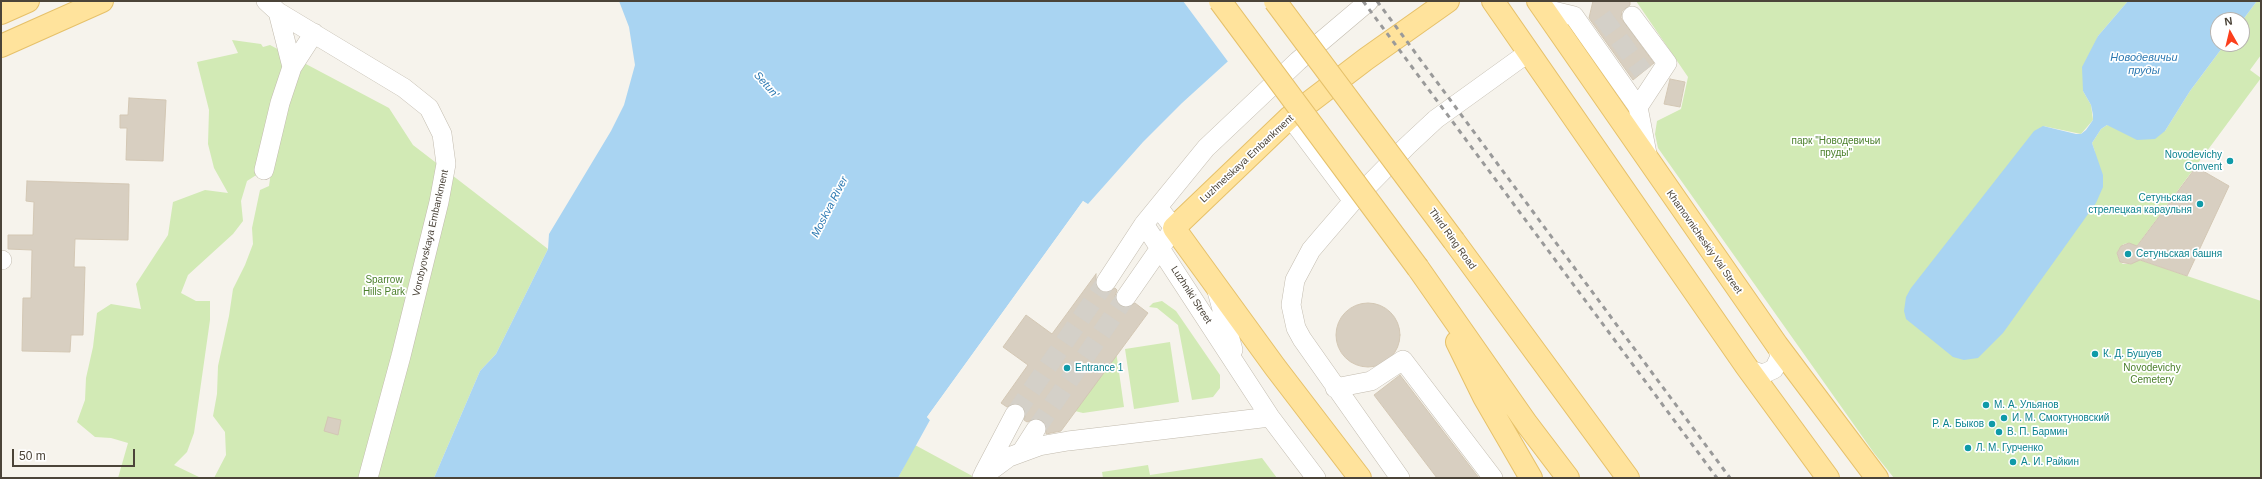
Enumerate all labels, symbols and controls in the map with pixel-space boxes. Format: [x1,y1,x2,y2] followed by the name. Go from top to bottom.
[2210,12,2250,52] north arrow
[2224,15,2233,28] text: N
[2110,51,2178,77] water label: Новодевичьи пруды
[751,69,781,101] water label: Setun'
[1198,113,1296,205] street label: Luzhnetskaya Embankment
[1792,135,1880,158] park label: парк "Новодевичьи пруды"
[2165,149,2222,172] place label: Novodevichy Convent
[2225,156,2235,166] marker: Novodevichy Convent
[411,169,451,297] street label: Vorobyovskaya Embankment
[809,174,851,240] water label: Moskva River
[1664,188,1744,296] street label: Khamovnicheskiy Val Street
[2088,192,2192,216] place label: Сетуньская стрелецкая караульня
[2195,199,2205,209] marker: Сетуньская стрелецкая караульня
[1426,206,1478,272] street label: Third Ring Road
[2136,248,2222,260] place label: Сетуньская башня
[2123,249,2133,259] marker: Сетуньская башня
[1168,264,1214,326] street label: Luzhniki Street
[363,274,405,298] park label: Sparrow Hills Park
[2103,348,2162,360] place label: К. Д. Бушуев
[2090,349,2100,359] marker: К. Д. Бушуев
[1075,362,1123,374] place label: Entrance 1
[2123,362,2181,386] park label: Novodevichy Cemetery
[1062,363,1072,373] marker: Entrance 1
[1994,399,2059,411] place label: М. А. Ульянов
[1981,400,1991,410] marker: М. А. Ульянов
[2012,412,2109,424] place label: И. М. Смоктуновский
[1999,413,2009,423] marker: И. М. Смоктуновский
[1932,418,1984,430] place label: Р. А. Быков
[1987,419,1997,429] marker: Р. А. Быков
[2007,426,2068,438] place label: В. П. Бармин
[1994,427,2004,437] marker: В. П. Бармин
[14,441,137,467] scale bar
[1976,442,2043,454] place label: Л. М. Гурченко
[1963,443,1973,453] marker: Л. М. Гурченко
[19,449,46,463] text: 50 m
[2021,456,2079,468] place label: А. И. Райкин
[2008,457,2018,467] marker: А. И. Райкин

